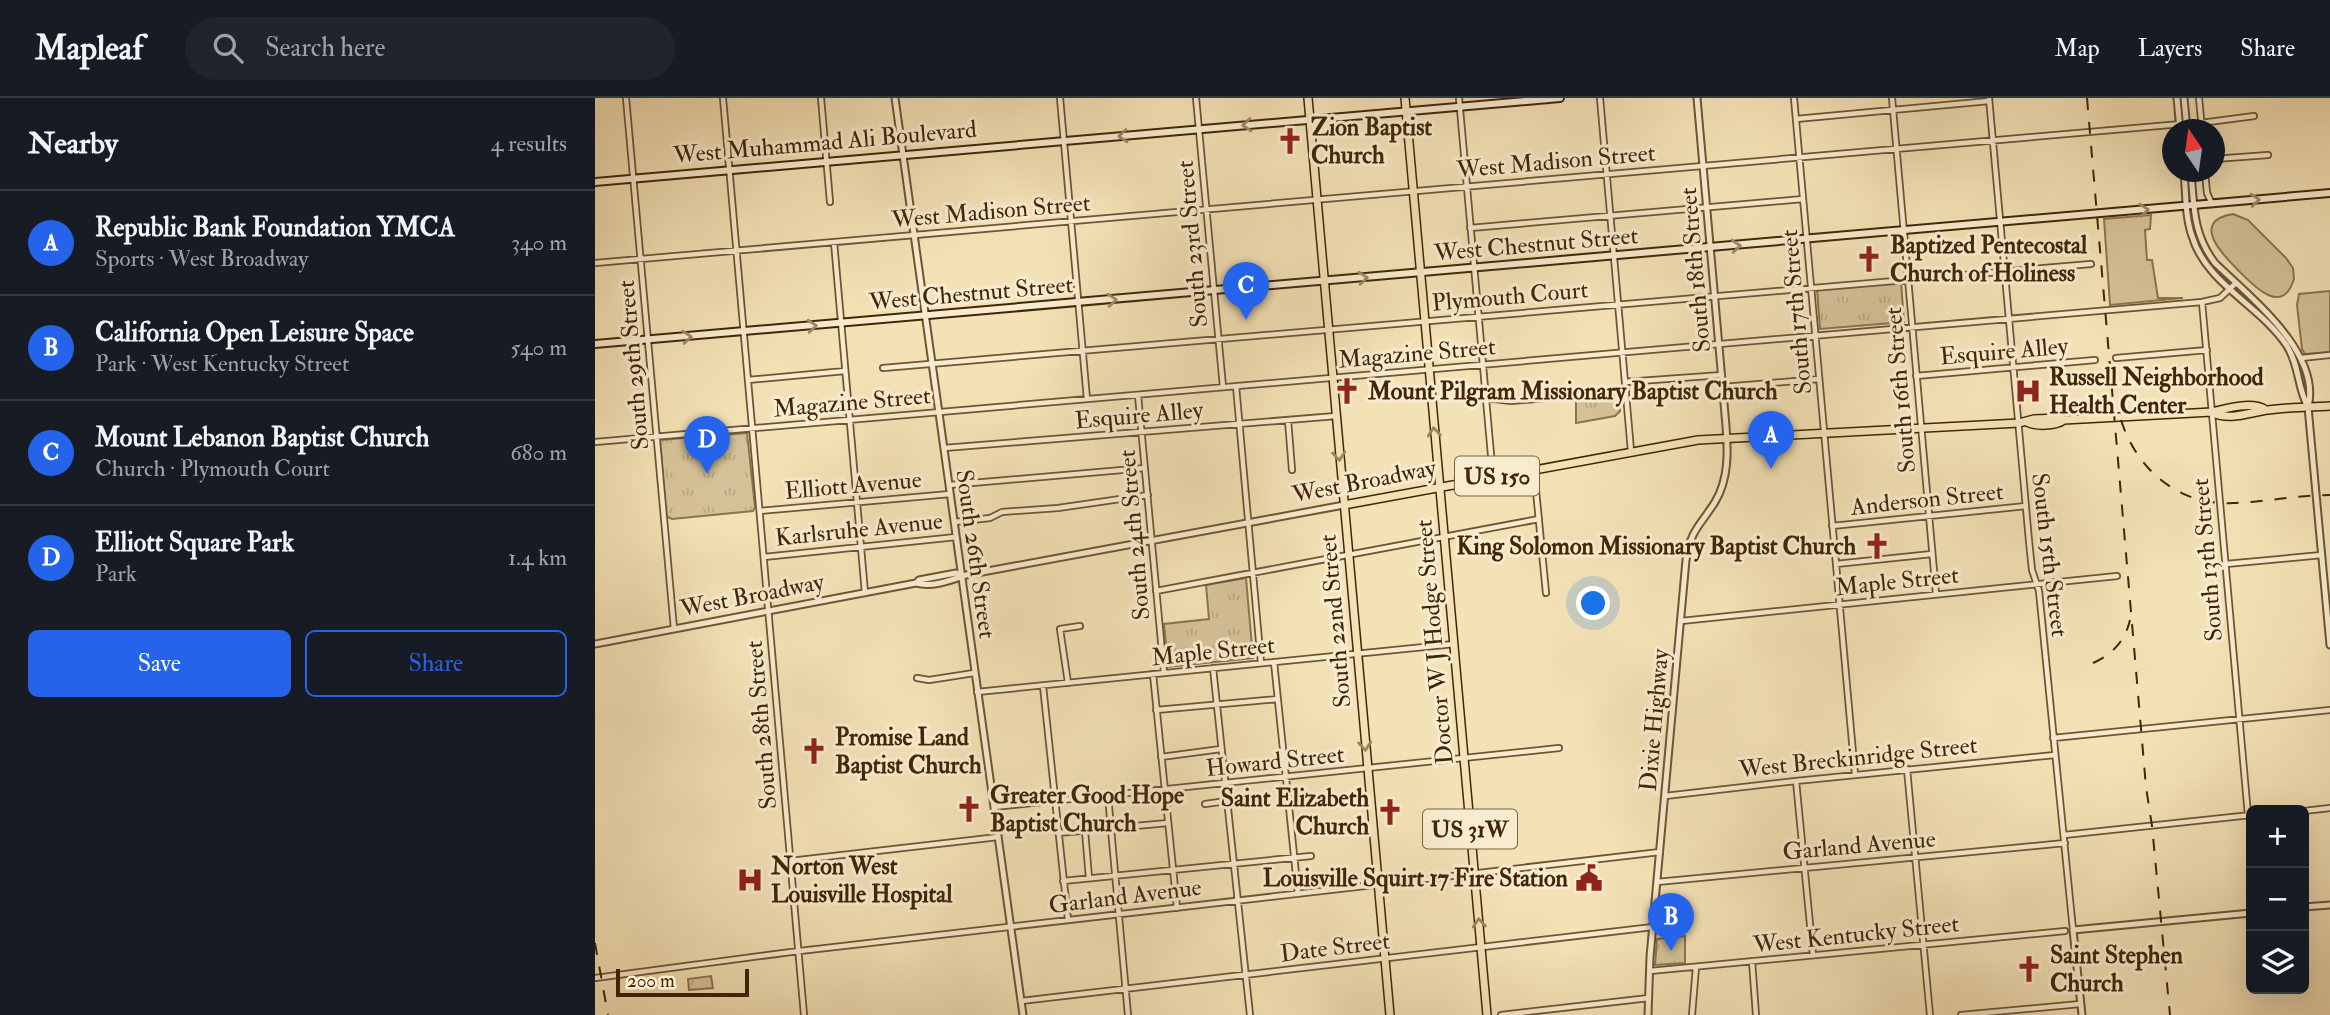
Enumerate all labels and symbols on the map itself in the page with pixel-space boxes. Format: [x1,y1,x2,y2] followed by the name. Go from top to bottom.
[1311,112,1432,171] place label: Zion Baptist Church
[671,114,978,171] street label: West Muhammad Ali Boulevard
[1242,117,1253,132] one-way arrow
[2162,119,2225,182] north arrow
[1275,126,1305,156] church icon: Zion Baptist Church
[1117,128,1128,143] one-way arrow
[1454,137,1657,186] street label: West Madison Street
[1170,159,1215,329] street label: South 23rd Street
[1673,186,1718,354] street label: South 18th Street
[889,187,1092,236] street label: West Madison Street
[2250,193,2261,208] one-way arrow
[2139,202,2150,217] one-way arrow
[1432,220,1640,269] street label: West Chestnut Street
[1774,228,1819,396] street label: South 17th Street
[1890,230,2088,289] place label: Baptized Pentecostal Church of Holiness
[1731,239,1742,254] one-way arrow
[1854,244,1884,274] church icon: Baptized Pentecostal Church of Holiness
[1223,262,1269,320] pin: C
[867,269,1075,318] street label: West Chestnut Street
[1358,271,1369,286] one-way arrow
[1431,274,1590,319] street label: Plymouth Court
[611,279,656,451] street label: South 29th Street
[1107,293,1118,308] one-way arrow
[1878,305,1923,474] street label: South 16th Street
[807,319,818,334] one-way arrow
[682,330,693,345] one-way arrow
[1939,330,2070,373] street label: Esquire Alley
[1337,331,1497,376] street label: Magazine Street
[2049,362,2264,421] place label: Russell Neighborhood Health Center
[1332,376,1362,406] church icon: Mount Pilgram Missionary Baptist Church
[1367,376,1778,407] place label: Mount Pilgram Missionary Baptist Church
[2013,376,2043,406] hospital icon: Russell Neighborhood Health Center
[772,380,932,425] street label: Magazine Street
[1074,394,1205,437] street label: Esquire Alley
[1748,411,1794,469] pin: A
[684,416,730,474] pin: D
[1427,426,1442,437] one-way arrow
[1112,448,1157,621] street label: South 24th Street
[1332,450,1347,461] one-way arrow
[1289,452,1439,511] street label: West Broadway
[1455,456,1539,496] road number: US 150
[783,464,923,507] street label: Elliott Avenue
[948,468,1003,641] street label: South 26th Street
[2024,471,2075,639] street label: South 15th Street
[1848,476,2005,523] street label: Anderson Street
[2185,477,2230,643] street label: South 13th Street
[774,505,944,554] street label: Karlsruhe Avenue
[1408,518,1461,766] street label: Doctor W J Hodge Street
[1457,531,1856,562] place label: King Solomon Missionary Baptist Church
[1862,531,1892,561] church icon: King Solomon Missionary Baptist Church
[1312,533,1359,709] street label: South 22nd Street
[1834,560,1960,603] street label: Maple Street
[677,566,827,625] street label: West Broadway
[1576,586,1610,620] your location
[1150,630,1276,673] street label: Maple Street
[739,639,784,811] street label: South 28th Street
[1633,647,1676,793] street label: Dixie Highway
[835,722,982,781] place label: Promise Land Baptist Church
[1736,730,1979,786] street label: West Breckinridge Street
[799,736,829,766] church icon: Promise Land Baptist Church
[1204,739,1346,784] street label: Howard Street
[1357,741,1372,752] one-way arrow
[990,780,1184,839] place label: Greater Good Hope Baptist Church
[1221,783,1369,842] place label: Saint Elizabeth Church
[954,794,984,824] church icon: Greater Good Hope Baptist Church
[1375,797,1405,827] church icon: Saint Elizabeth Church
[1423,810,1517,848] road number: US 31W
[1781,823,1937,868] street label: Garland Avenue
[770,851,953,910] place label: Norton West Louisville Hospital
[1263,863,1569,894] place label: Louisville Squirt 17 Fire Station
[1574,863,1604,893] public building icon: Louisville Squirt 17 Fire Station
[735,865,765,895] hospital icon: Norton West Louisville Hospital
[1047,872,1203,921] street label: Garland Avenue
[1648,893,1694,951] pin: B
[1751,908,1961,961] street label: West Kentucky Street
[1472,917,1487,928] one-way arrow
[1279,925,1392,970] street label: Date Street
[2050,940,2183,999] place label: Saint Stephen Church
[2014,954,2044,984] church icon: Saint Stephen Church
[616,966,749,998] scale bar

